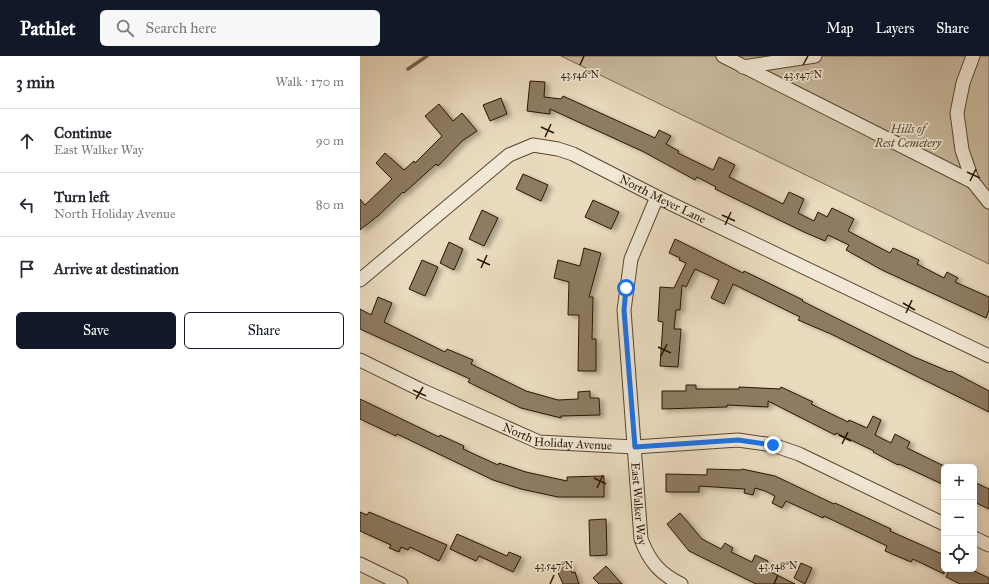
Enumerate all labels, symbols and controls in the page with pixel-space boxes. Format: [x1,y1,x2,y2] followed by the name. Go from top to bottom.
[100,10,380,46] search box
[20,17,76,40] text: Pathlet
[114,17,136,39] icon: search
[146,19,217,37] text: Search here
[826,20,854,37] text: Map
[876,20,914,37] text: Layers
[936,20,969,37] text: Share
[561,69,600,81] text: 43.546°N
[784,69,823,81] text: 43.547°N
[16,72,55,93] text: 3 min
[275,74,344,90] text: Walk · 170 m
[874,122,942,150] park label: Hills of Rest Cemetery
[54,124,112,142] text: Continue
[16,130,38,152] icon: ahead
[316,133,344,149] text: 90 m
[54,142,144,158] text: East Walker Way
[617,172,708,226] street label: North Meyer Lane
[54,188,110,206] text: Turn left
[16,194,38,216] icon: left
[316,197,344,213] text: 80 m
[54,206,175,222] text: North Holiday Avenue
[16,258,38,280] icon: arrive
[54,260,179,278] text: Arrive at destination
[617,279,635,297] route start
[16,312,176,349] button: Save
[184,312,344,349] button: Share
[500,420,612,453] street label: North Holiday Avenue
[764,436,782,454] route end
[628,462,650,548] street label: East Walker Way
[941,464,977,572] map controls
[941,464,977,500] button: +
[941,500,977,536] button: −
[941,536,977,572] button: locate
[535,560,574,572] text: 43.547°N
[759,560,798,572] text: 43.548°N

